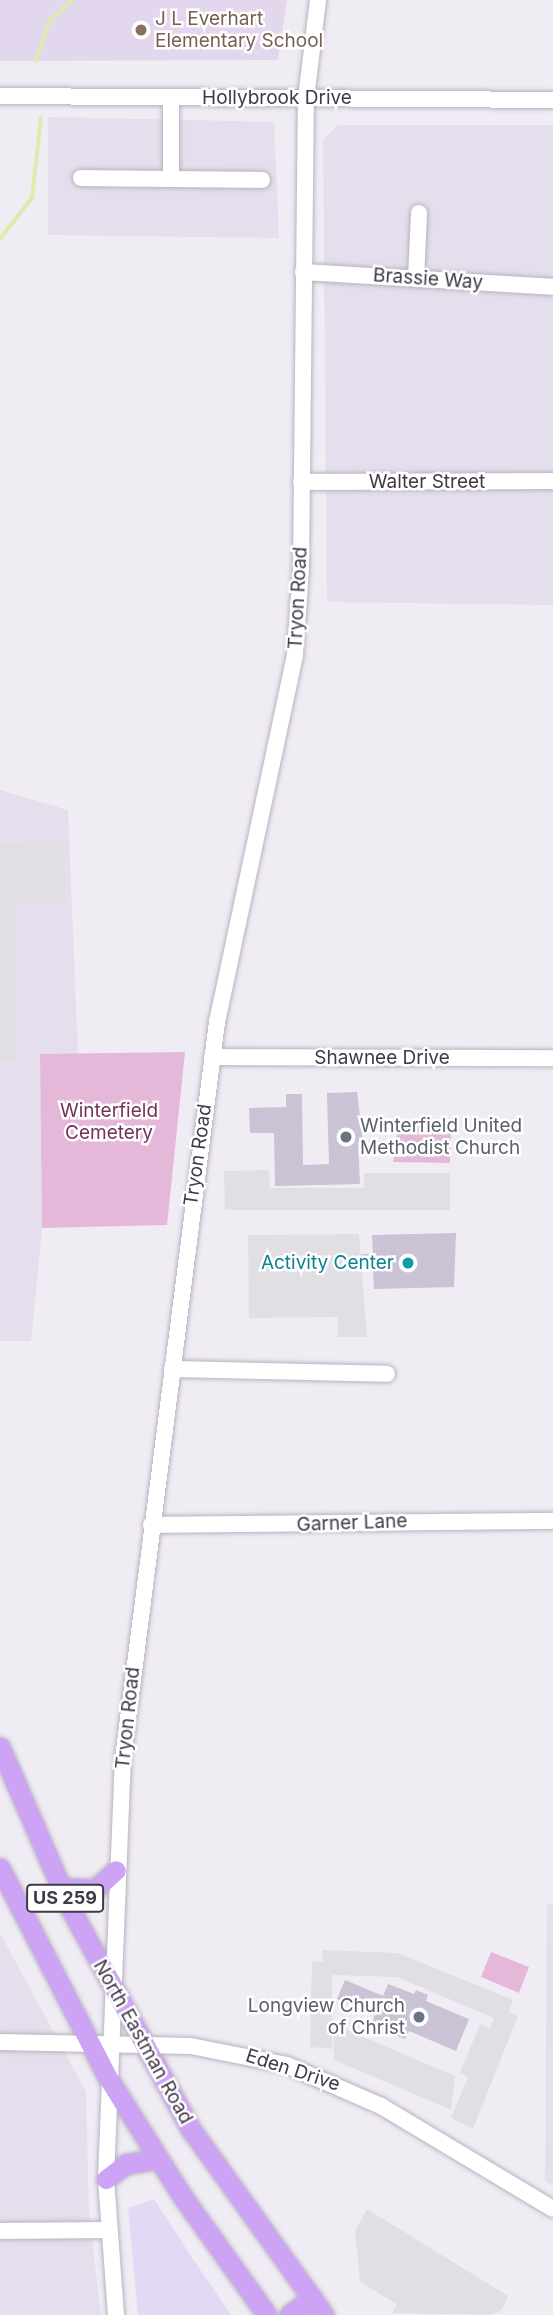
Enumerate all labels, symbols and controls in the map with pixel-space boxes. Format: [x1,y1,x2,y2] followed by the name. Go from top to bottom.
[155,8,323,52] place label: J L Everhart Elementary School
[133,22,149,38] marker: J L Everhart Elementary School
[202,87,352,109] street label: Hollybrook Drive
[372,264,484,294] street label: Brassie Way
[369,471,485,493] street label: Walter Street
[284,546,312,650] street label: Tryon Road
[314,1047,450,1069] street label: Shawnee Drive
[60,1100,158,1144] park label: Winterfield Cemetery
[180,1103,216,1207] street label: Tryon Road
[360,1115,522,1159] place label: Winterfield United Methodist Church
[338,1129,354,1145] marker: Winterfield United Methodist Church
[261,1252,394,1274] place label: Activity Center
[400,1255,416,1271] marker: Activity Center
[296,1510,408,1536] street label: Garner Lane
[111,1666,145,1770] street label: Tryon Road
[25,1884,105,1912] road number: US 259
[88,1956,198,2128] street label: North Eastman Road
[248,1995,405,2039] place label: Longview Church of Christ
[411,2009,427,2025] marker: Longview Church of Christ
[243,2044,343,2096] street label: Eden Drive

